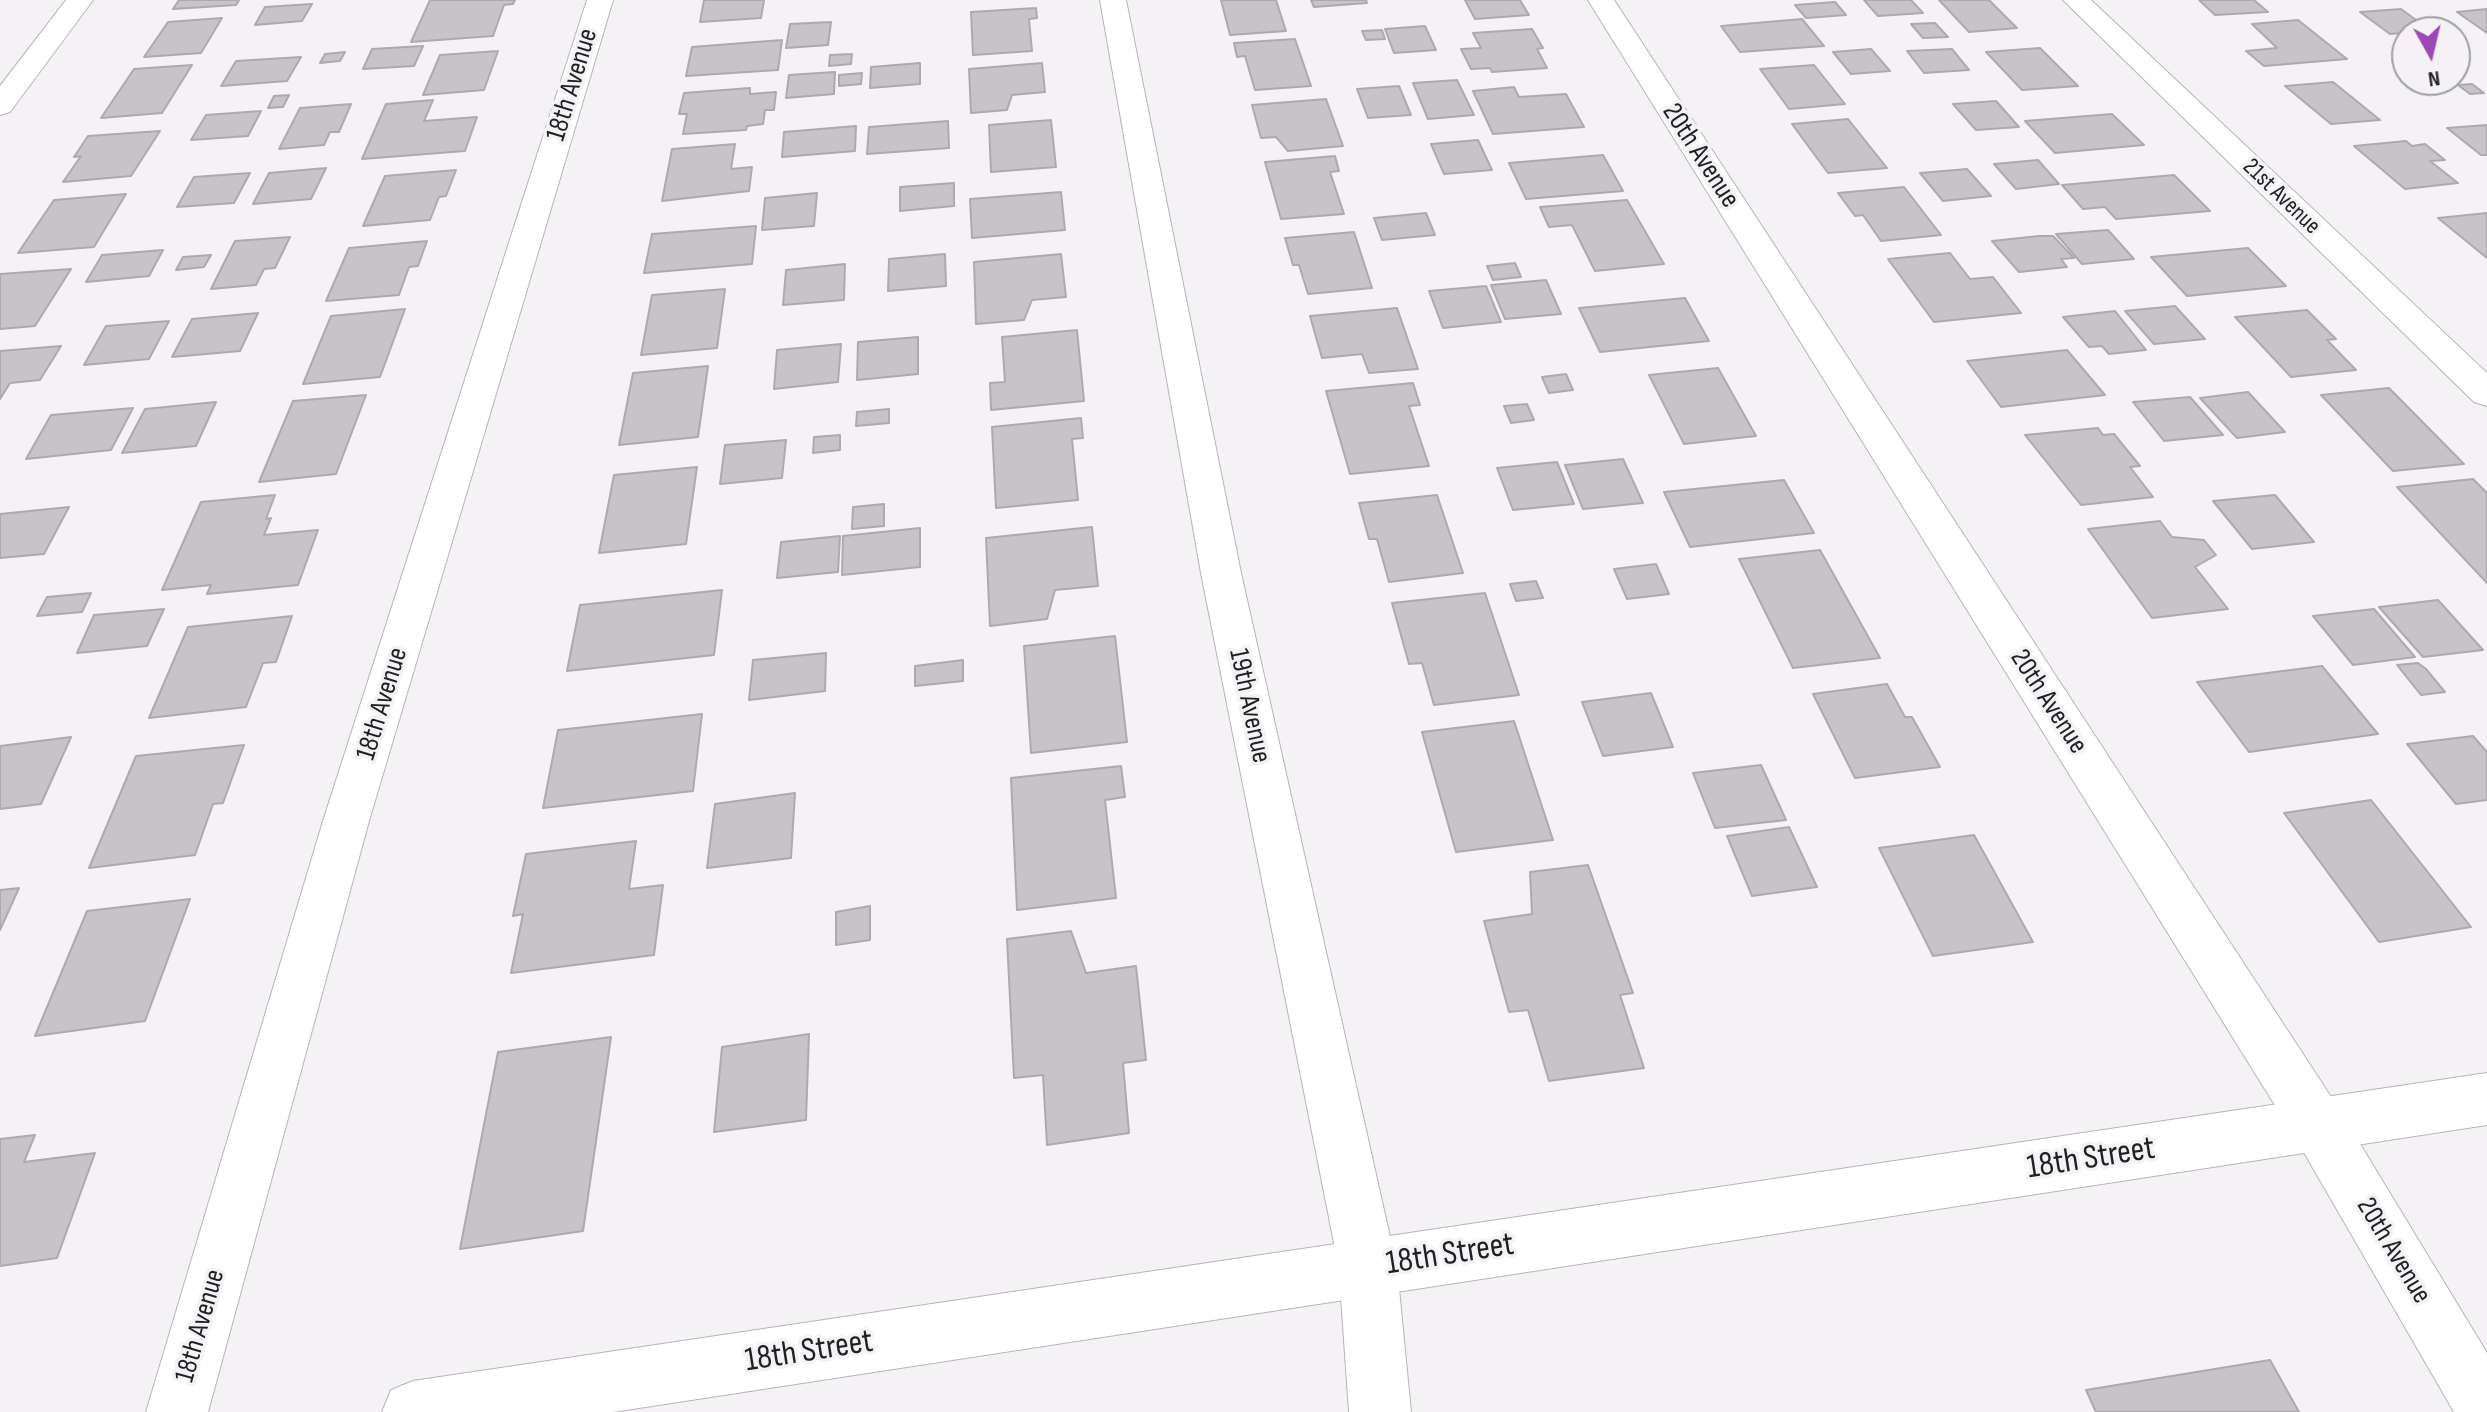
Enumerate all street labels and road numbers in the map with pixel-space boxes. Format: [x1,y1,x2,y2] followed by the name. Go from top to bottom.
[540,25,606,145] street label: 18th Avenue
[1654,98,1746,214] street label: 20th Avenue
[2236,153,2326,241] street label: 21st Avenue
[350,644,416,764] street label: 18th Avenue
[2002,644,2094,760] street label: 20th Avenue
[1221,646,1277,766] street label: 19th Avenue
[2024,1129,2158,1189] street label: 18th Street
[2348,1192,2438,1310] street label: 20th Avenue
[1383,1225,1517,1285] street label: 18th Street
[169,1266,233,1386] street label: 18th Avenue
[742,1322,876,1382] street label: 18th Street

